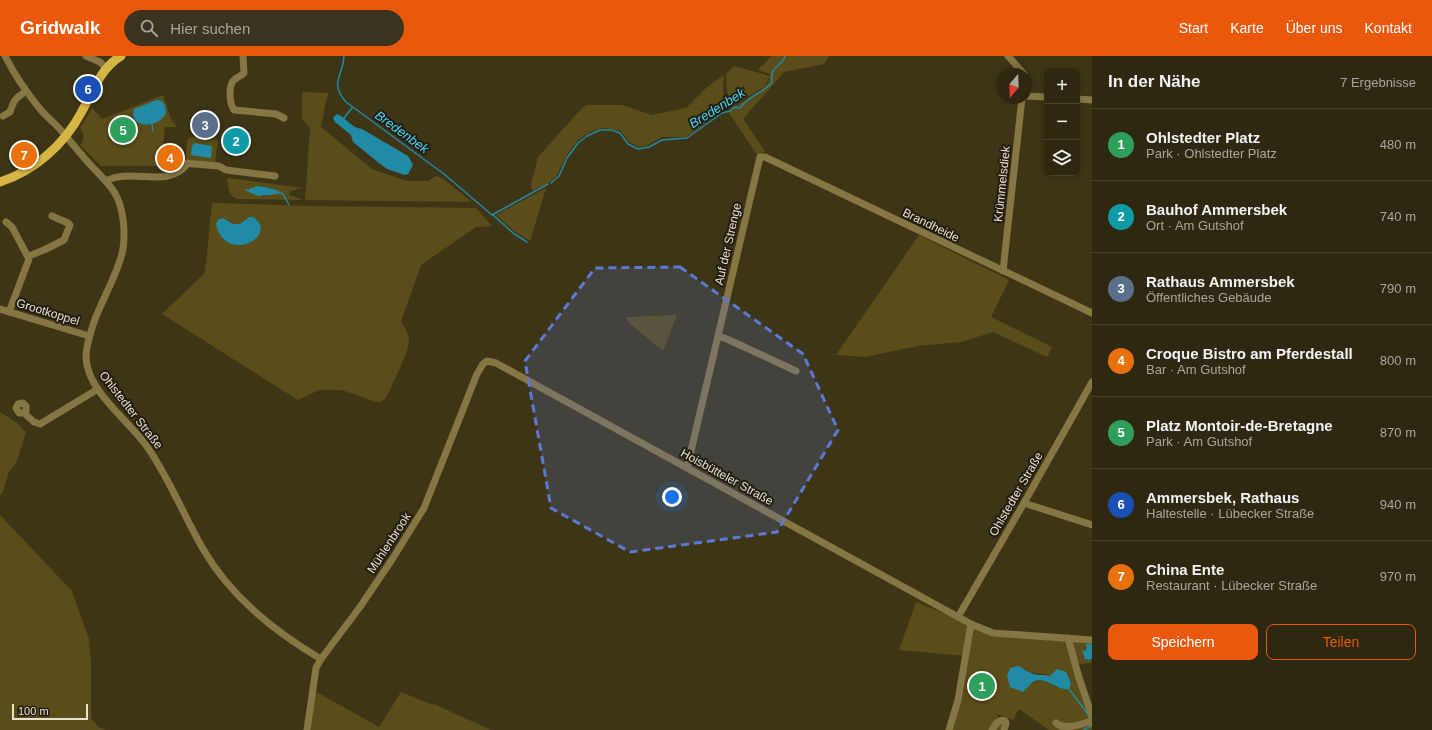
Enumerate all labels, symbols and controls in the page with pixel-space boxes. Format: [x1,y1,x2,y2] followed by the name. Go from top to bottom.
[124,10,404,46] search box
[20,17,100,38] text: Gridwalk
[138,17,160,39] icon: search
[170,20,250,37] text: Hier suchen
[1179,20,1208,36] text: Start
[1230,20,1264,36] text: Karte
[1286,20,1343,36] text: Über uns
[1365,20,1412,36] text: Kontakt
[996,68,1032,104] north arrow
[1044,68,1080,176] map controls
[1044,68,1080,104] button: +
[1108,72,1201,91] text: In der Nähe
[75,74,101,104] pin: 6
[1340,75,1416,90] text: 7 Ergebnisse
[686,84,749,131] water label: Bredenbek
[1044,104,1080,140] button: −
[372,107,433,157] water label: Bredenbek
[192,110,218,140] pin: 3
[110,115,136,145] pin: 5
[223,126,249,156] pin: 2
[1146,129,1260,146] text: Ohlstedter Platz
[1117,137,1125,152] text: 1
[1380,137,1416,152] text: 480 m
[11,140,37,170] pin: 7
[1044,140,1080,176] button: layers
[157,143,183,173] pin: 4
[991,144,1013,223] street label: Krümmelsdiek
[1146,146,1277,161] text: Park · Ohlstedter Platz
[712,201,744,287] street label: Auf der Strenge
[1146,201,1287,218] text: Bauhof Ammersbek
[900,205,962,245] street label: Brandheide
[1117,209,1125,224] text: 2
[1380,209,1416,224] text: 740 m
[1146,218,1244,233] text: Ort · Am Gutshof
[1146,273,1295,290] text: Rathaus Ammersbek
[1117,281,1125,296] text: 3
[1380,281,1416,296] text: 790 m
[1146,290,1272,305] text: Öffentliches Gebäude
[15,296,81,328] street label: Grootkoppel
[1146,345,1353,362] text: Croque Bistro am Pferdestall
[1117,353,1125,368] text: 4
[1380,353,1416,368] text: 800 m
[1146,362,1246,377] text: Bar · Am Gutshof
[96,368,166,452] street label: Ohlstedter Straße
[1146,417,1333,434] text: Platz Montoir-de-Bretagne
[1117,425,1125,440] text: 5
[1380,425,1416,440] text: 870 m
[1146,434,1252,449] text: Park · Am Gutshof
[678,446,776,508] street label: Hoisbütteler Straße
[986,449,1046,539] street label: Ohlstedter Straße
[662,487,682,507] your location
[1146,489,1299,506] text: Ammersbek, Rathaus
[1117,497,1125,512] text: 6
[1380,497,1416,512] text: 940 m
[1146,506,1314,521] text: Haltestelle · Lübecker Straße
[364,509,414,576] street label: Mühlenbrook
[1146,561,1224,578] text: China Ente
[1117,569,1125,584] text: 7
[1380,569,1416,584] text: 970 m
[1146,578,1317,593] text: Restaurant · Lübecker Straße
[1108,624,1258,660] button: Speichern
[1266,624,1416,660] button: Teilen
[969,671,995,701] pin: 1
[12,702,88,721] scale bar
[18,705,49,717] text: 100 m

